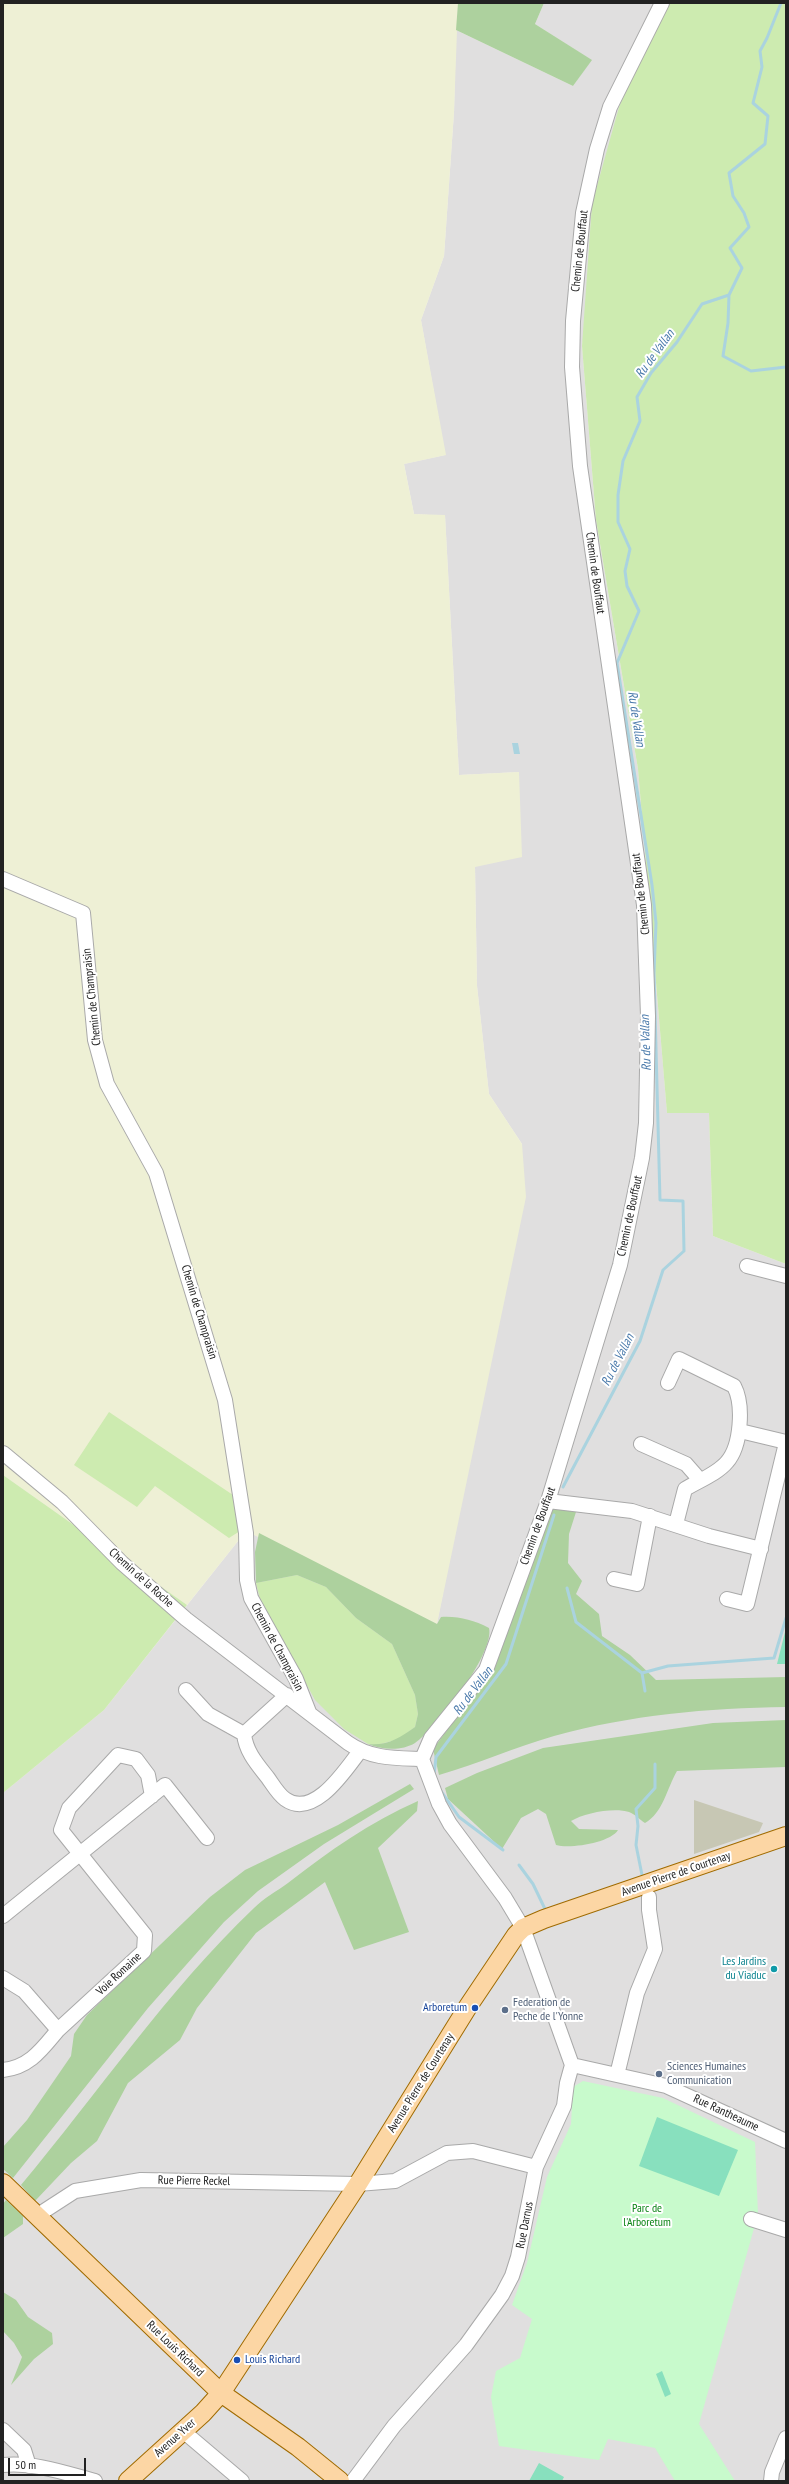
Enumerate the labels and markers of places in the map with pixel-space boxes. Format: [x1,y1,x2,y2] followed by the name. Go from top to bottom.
[722,1955,766,1983] place label: Les Jardins du Viaduc
[769,1964,779,1974] marker: Les Jardins du Viaduc
[513,1996,583,2024] place label: Federation de Peche de l'Yonne
[423,2001,467,2015] place label: Arboretum
[470,2003,480,2013] marker: Arboretum
[500,2005,510,2015] marker: Federation de Peche de l'Yonne
[667,2060,746,2088] place label: Sciences Humaines Communication
[654,2069,664,2079] marker: Sciences Humaines Communication
[245,2353,300,2367] place label: Louis Richard
[232,2355,242,2365] marker: Louis Richard

